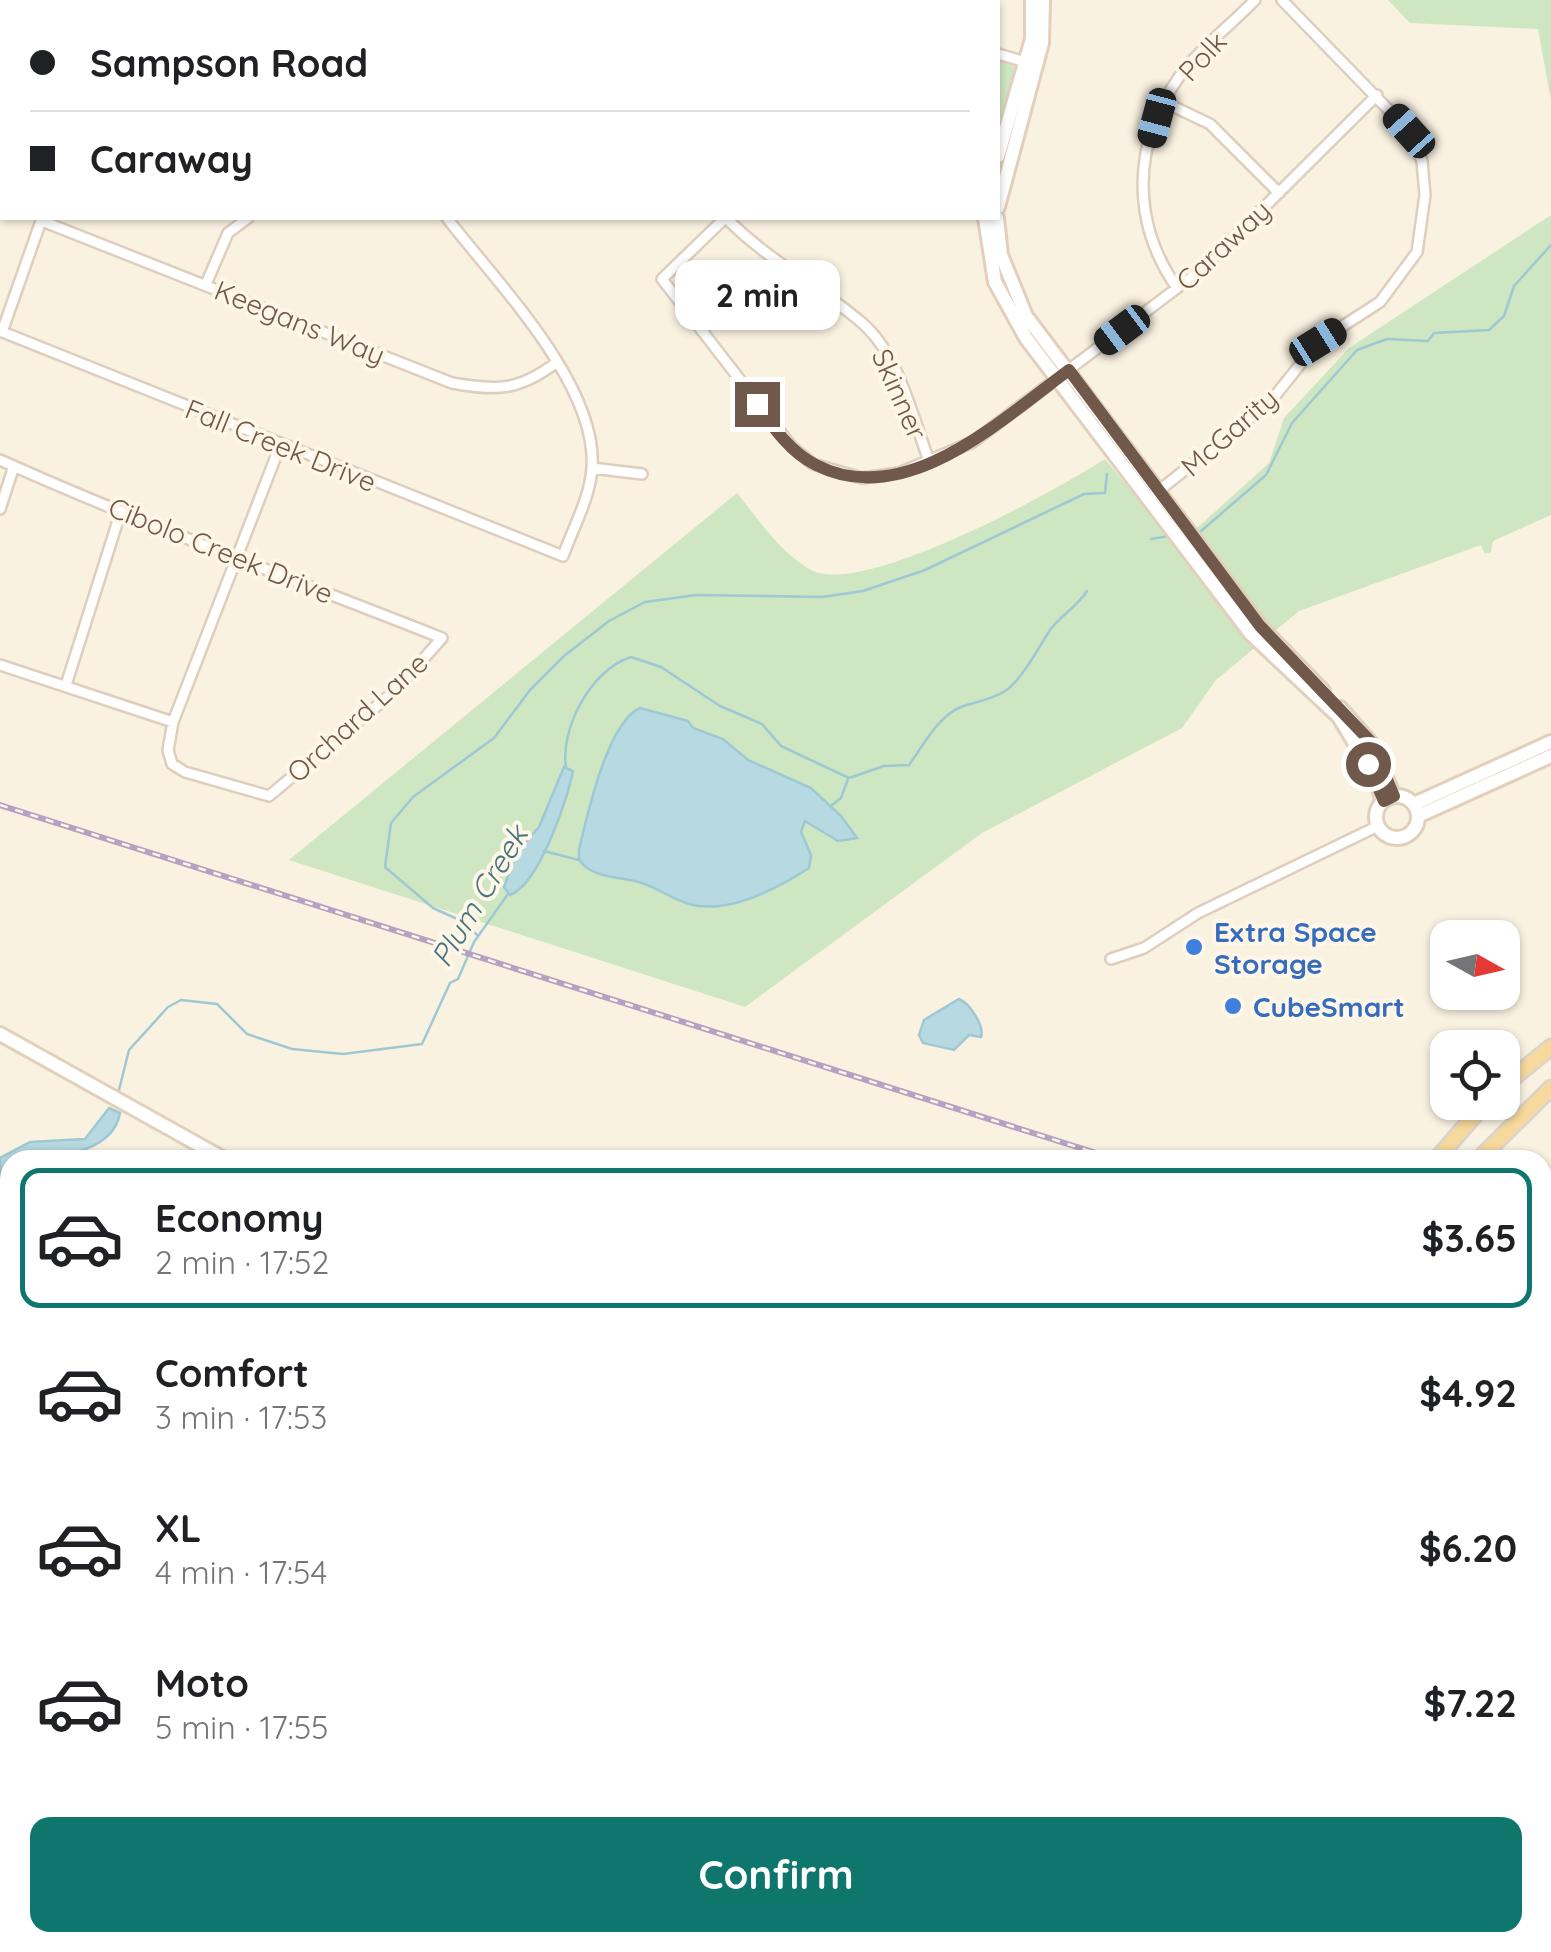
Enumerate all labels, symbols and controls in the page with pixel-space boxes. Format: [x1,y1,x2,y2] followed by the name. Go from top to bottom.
[1171,24,1233,88] street label: Polk
[90,39,368,87] text: Sampson Road
[1135,85,1179,151] car
[1378,99,1440,163] car
[90,135,253,183] text: Caraway
[1168,192,1278,298] street label: Caraway
[674,259,840,329] callout: 2 min
[210,272,390,372] street label: Keegans Way
[716,275,799,315] text: 2 min
[1089,300,1155,360] car
[1285,313,1351,371] car
[865,343,936,445] street label: Skinner
[1173,381,1285,483] street label: McGarity
[735,382,780,427] route end
[180,391,382,499] street label: Fall Creek Drive
[104,489,338,611] street label: Cibolo Creek Drive
[279,645,435,789] street label: Orchard Lane
[1346,742,1391,787] route start
[422,816,537,973] water label: Plum Creek
[1214,914,1377,981] place label: Extra Space Storage
[1430,920,1520,1010] north arrow
[1430,920,1520,1120] map controls
[1183,936,1205,958] marker: Extra Space Storage
[1253,989,1405,1024] place label: CubeSmart
[1222,995,1244,1017] marker: CubeSmart
[1430,1030,1520,1120] button: locate
[35,1193,125,1283] icon: car
[155,1194,324,1242] text: Economy
[1422,1214,1517,1262] text: $3.65
[155,1242,329,1282] text: 2 min · 17:52
[35,1348,125,1438] icon: car
[155,1349,309,1397] text: Comfort
[1419,1369,1517,1417] text: $4.92
[155,1397,327,1437] text: 3 min · 17:53
[35,1503,125,1593] icon: car
[155,1504,201,1552] text: XL
[1419,1524,1517,1572] text: $6.20
[155,1552,327,1592] text: 4 min · 17:54
[35,1658,125,1748] icon: car
[155,1659,249,1707] text: Moto
[1423,1679,1517,1727] text: $7.22
[155,1707,329,1747] text: 5 min · 17:55
[30,1817,1522,1932] button: Confirm

